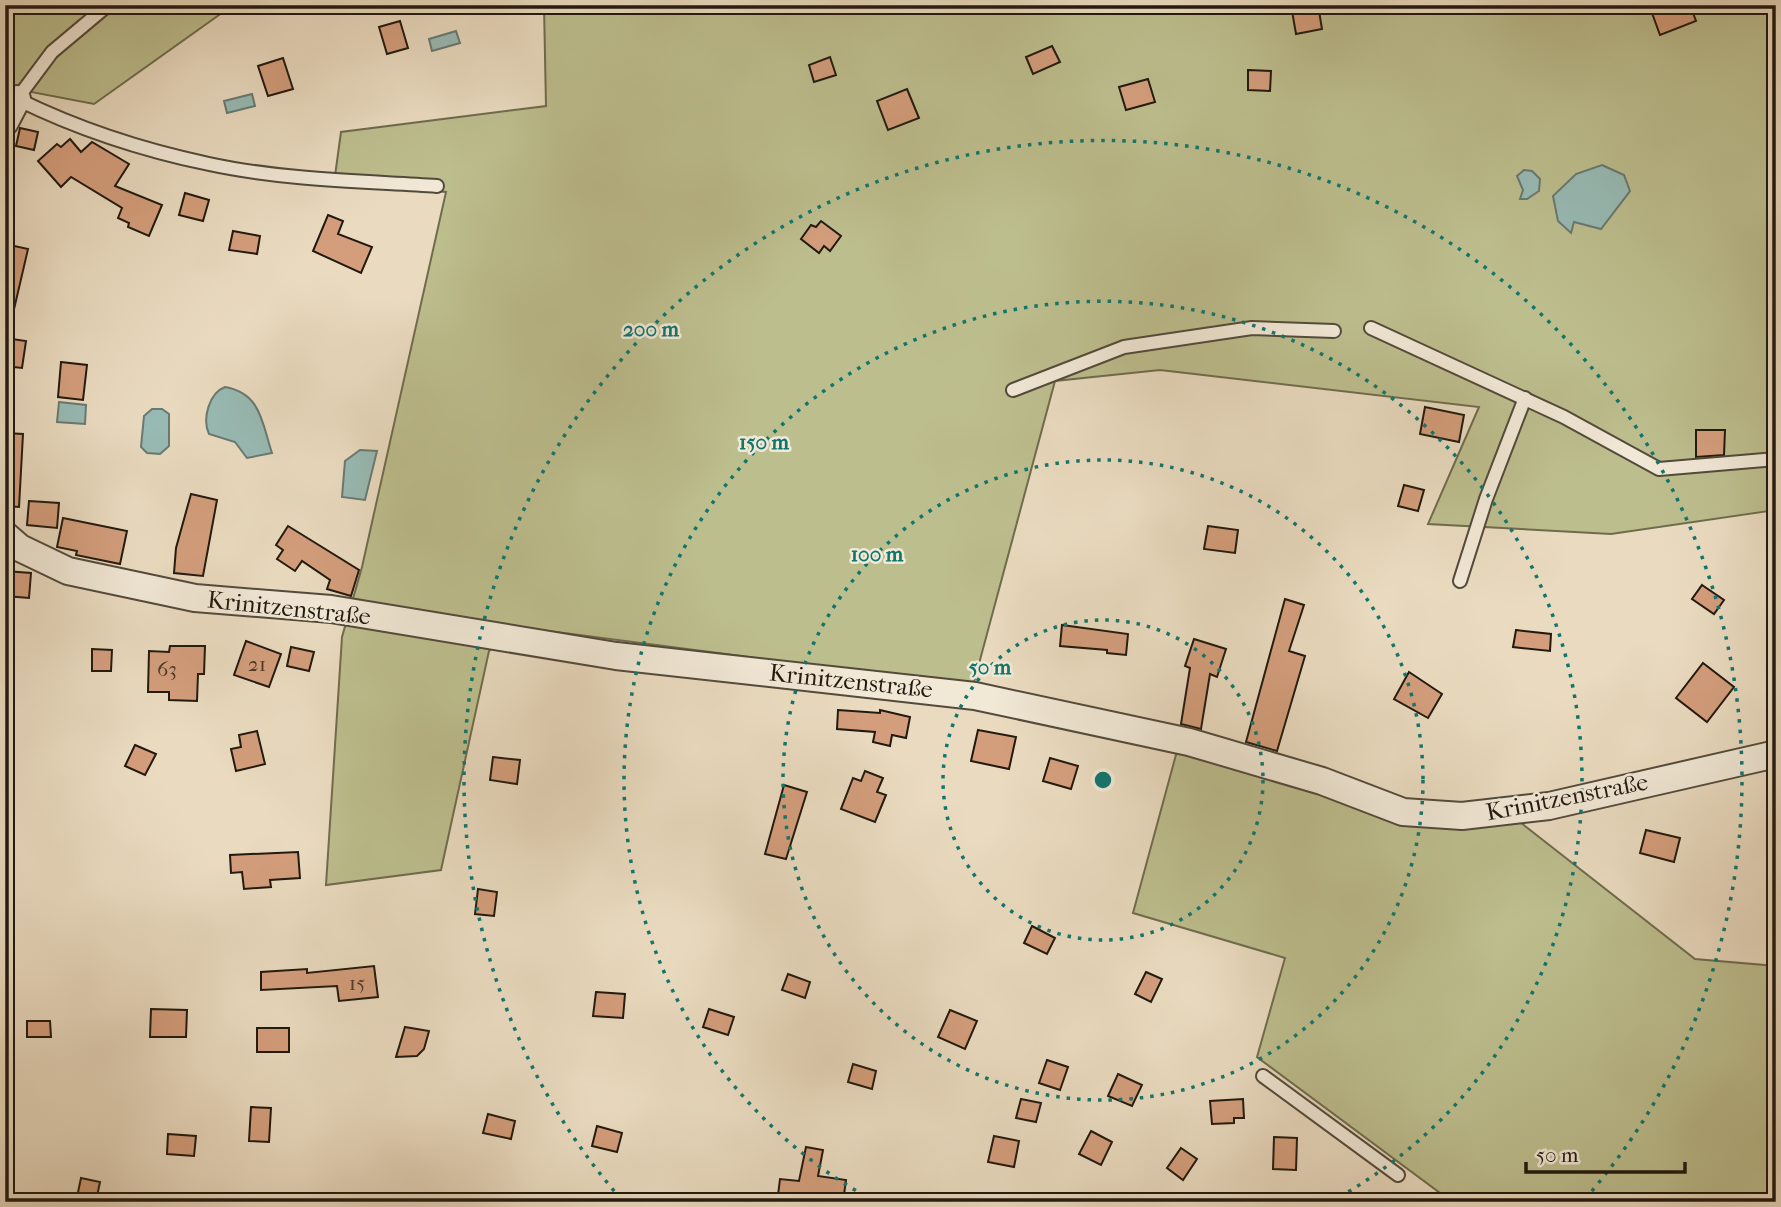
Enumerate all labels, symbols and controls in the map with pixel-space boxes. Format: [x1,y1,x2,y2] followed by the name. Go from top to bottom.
[623,317,680,341] text: 200 m
[739,430,790,454] text: 150 m
[851,542,904,566] text: 100 m
[206,585,372,631] street label: Krinitzenstraße
[248,652,266,676] house number: 21
[969,655,1012,679] text: 50 m
[157,657,177,681] house number: 63
[768,658,934,704] street label: Krinitzenstraße
[1091,768,1115,792] centre of rings
[1484,768,1650,826] street label: Krinitzenstraße
[349,971,365,995] house number: 15
[1526,1130,1685,1174] scale bar
[1536,1143,1579,1167] text: 50 m

